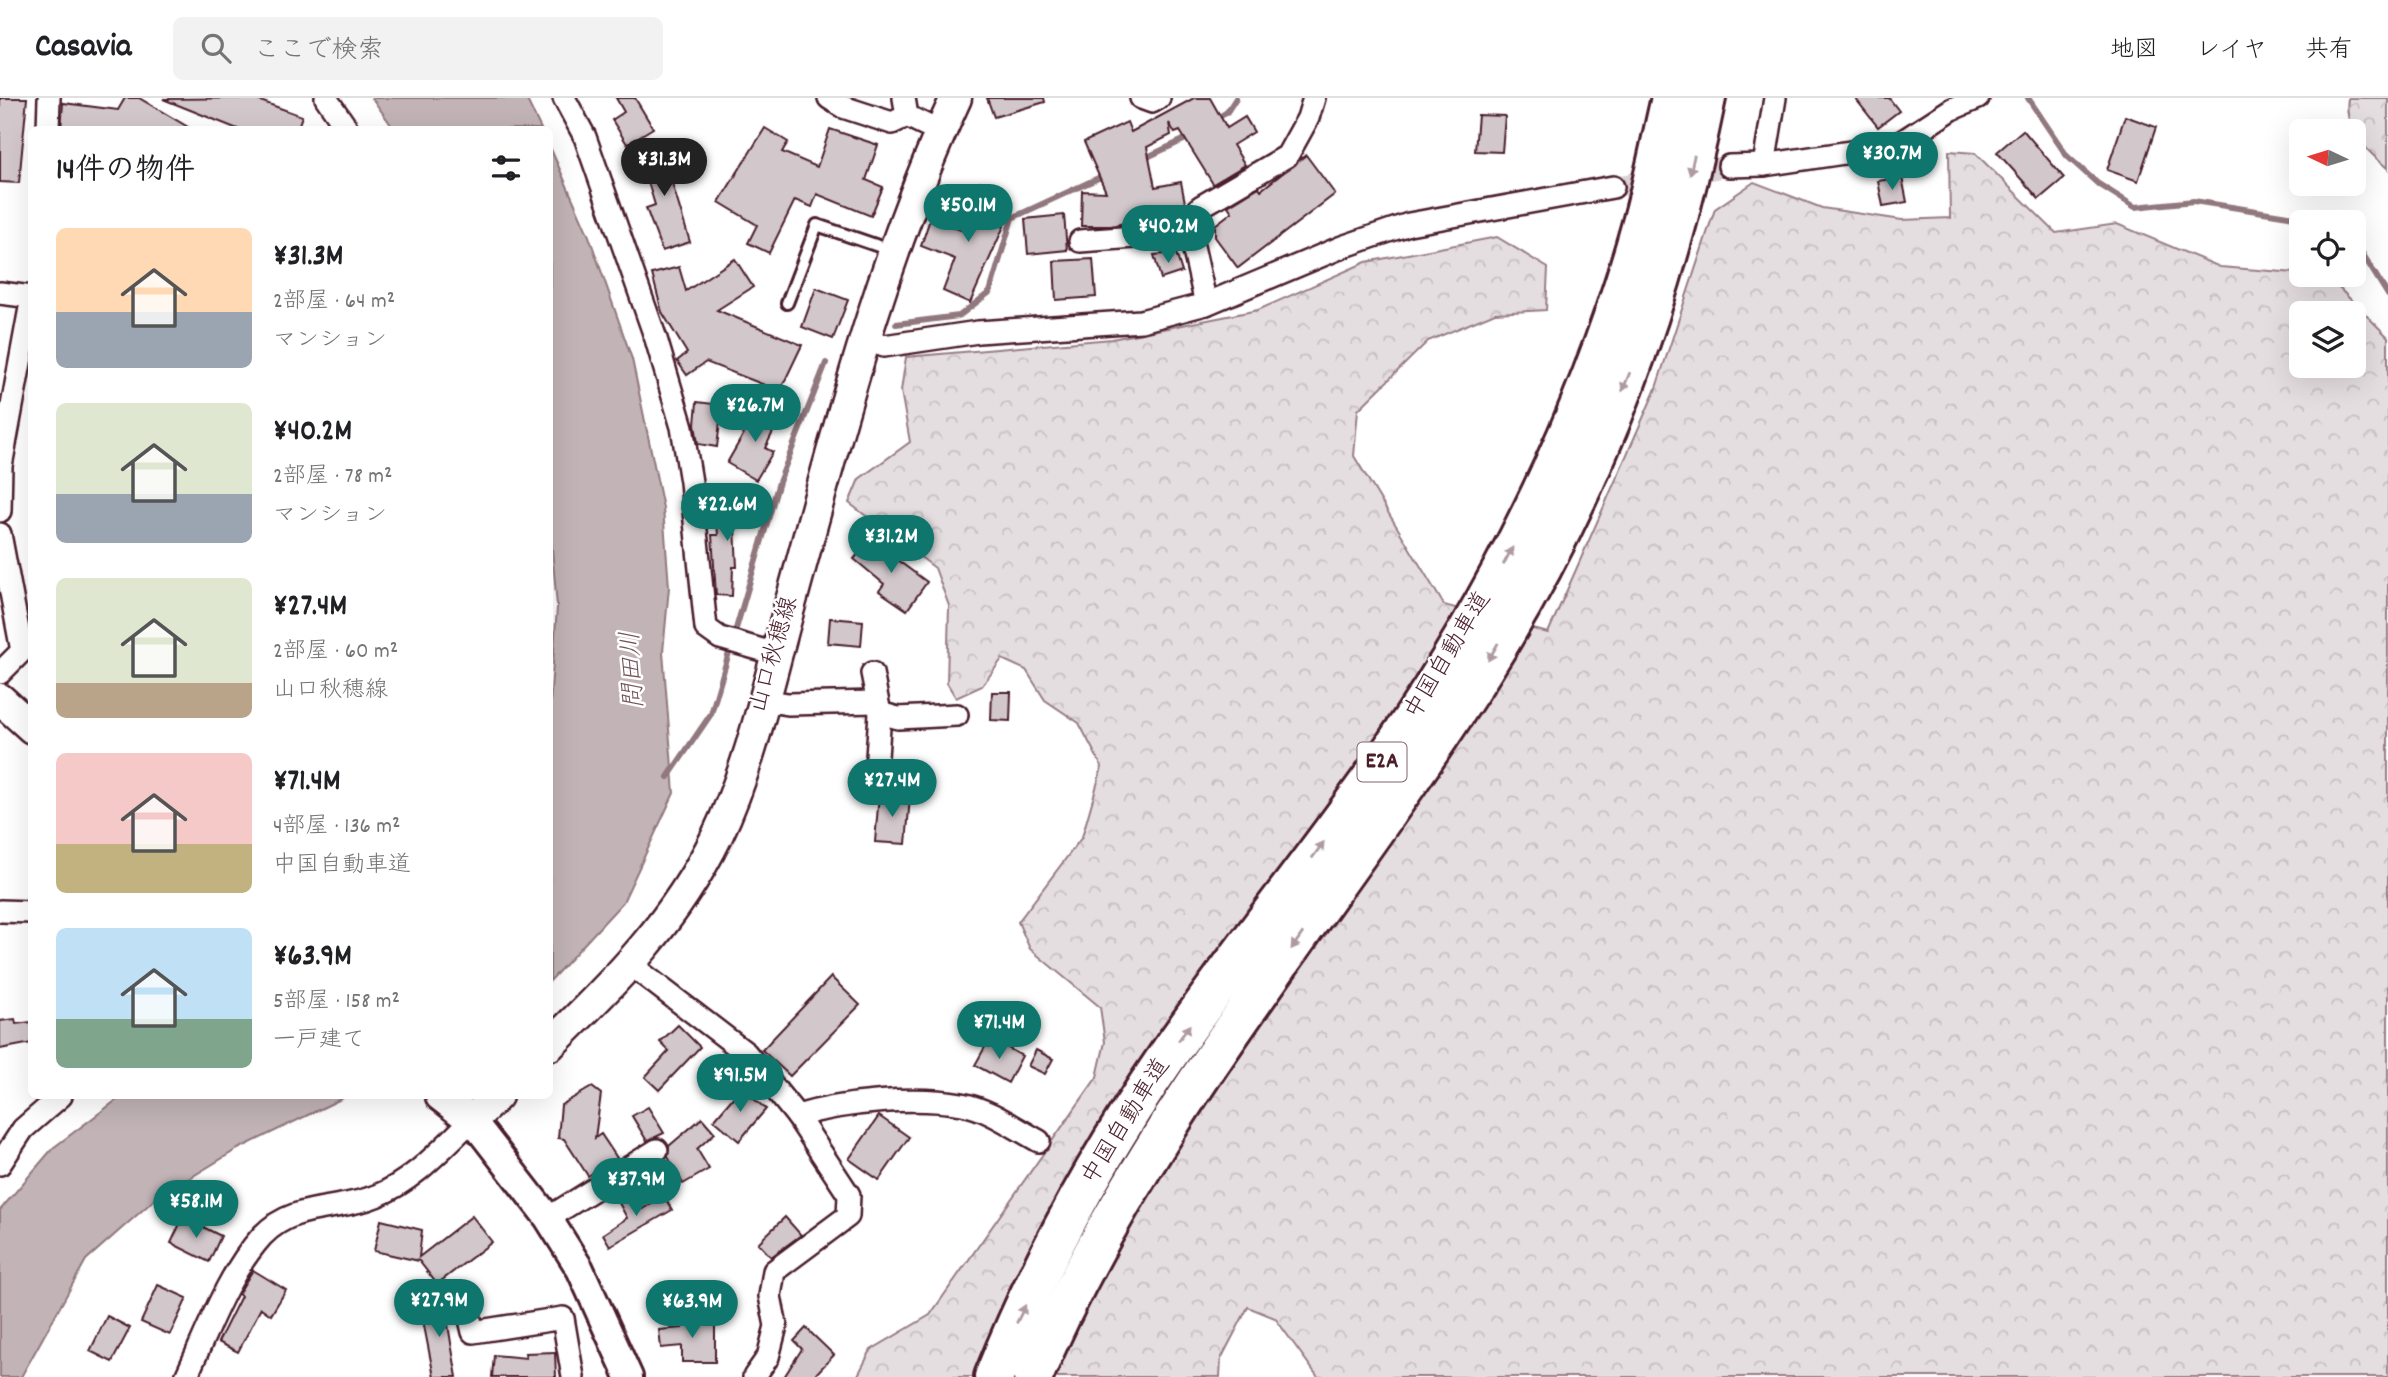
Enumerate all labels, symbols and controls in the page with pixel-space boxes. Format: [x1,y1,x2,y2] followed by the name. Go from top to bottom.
[173,17,663,80] search box
[35,25,131,72] text: Casavia
[197,29,235,67] icon: search
[253,33,383,70] text: ここで検索
[2110,34,2158,68] text: 地図
[2196,34,2267,68] text: レイヤ
[2305,34,2353,68] text: 共有
[2289,119,2366,196] north arrow
[2289,119,2366,378] map controls
[1835,132,1949,192] pin: ¥30.7M
[1862,138,1922,171] text: ¥30.7M
[607,139,721,198] pin: ¥31.3M
[637,144,691,177] text: ¥31.3M
[487,149,525,187] icon: filters
[56,151,195,194] text: 14件の物件
[1687,154,1698,176] one-way arrow
[911,184,1025,244] pin: ¥50.1M
[940,190,996,223] text: ¥50.1M
[1111,206,1225,265] pin: ¥40.2M
[2289,210,2366,287] button: locate
[1138,211,1198,244] text: ¥40.2M
[273,237,343,280] text: ¥31.3M
[112,256,196,340] icon: home
[273,286,395,319] text: 2部屋 · 64 m²
[2289,301,2366,378] button: layers
[273,325,387,358] text: マンション
[1621,372,1632,393] one-way arrow
[698,384,812,444] pin: ¥26.7M
[726,390,784,423] text: ¥26.7M
[273,412,352,455] text: ¥40.2M
[112,431,196,515] icon: home
[273,461,392,494] text: 2部屋 · 78 m²
[670,484,784,543] pin: ¥22.6M
[697,489,757,522] text: ¥22.6M
[273,500,387,533] text: マンション
[834,516,948,575] pin: ¥31.2M
[864,521,918,554] text: ¥31.2M
[1502,546,1513,566] one-way arrow
[1397,586,1501,726] street label: 中国自動車道
[273,587,347,630] text: ¥27.4M
[742,593,808,717] street label: 山口秋穂線
[112,606,196,690] icon: home
[613,630,655,710] water label: 問田川
[273,636,398,669] text: 2部屋 · 60 m²
[1487,642,1499,661] one-way arrow
[273,675,388,708] text: 山口秋穂線
[1358,742,1406,782] road number: E2A
[835,760,949,819] pin: ¥27.4M
[273,762,341,805] text: ¥71.4M
[864,765,920,798] text: ¥27.4M
[112,781,196,865] icon: home
[273,811,400,844] text: 4部屋 · 136 m²
[1311,841,1325,859] one-way arrow
[273,850,411,883] text: 中国自動車道
[1290,932,1304,950] one-way arrow
[273,937,352,980] text: ¥63.9M
[112,956,196,1040] icon: home
[273,986,400,1019] text: 5部屋 · 158 m²
[942,1002,1056,1061] pin: ¥71.4M
[973,1007,1025,1040] text: ¥71.4M
[1176,1024,1190,1042] one-way arrow
[273,1025,365,1058] text: 一戸建て
[1074,1052,1180,1192] street label: 中国自動車道
[683,1054,797,1114] pin: ¥91.5M
[713,1060,767,1093] text: ¥91.5M
[579,1158,693,1218] pin: ¥37.9M
[607,1164,665,1197] text: ¥37.9M
[139,1180,253,1240] pin: ¥58.1M
[169,1186,223,1219] text: ¥58.1M
[382,1280,496,1339] pin: ¥27.9M
[635,1280,749,1340] pin: ¥63.9M
[410,1285,468,1318] text: ¥27.9M
[662,1286,722,1319] text: ¥63.9M
[1015,1304,1026,1324] one-way arrow

